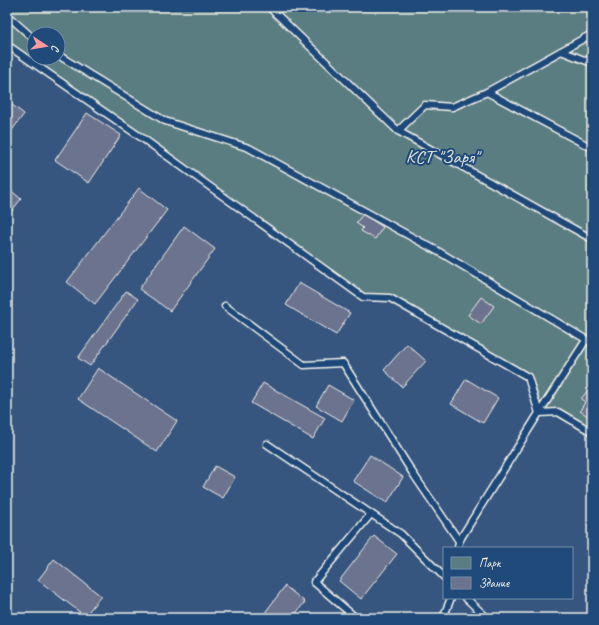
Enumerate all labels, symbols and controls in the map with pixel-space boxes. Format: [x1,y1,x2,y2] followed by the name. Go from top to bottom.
[26,26,66,66] north arrow
[48,44,63,54] text: С
[406,145,482,169] park label: КСТ "Заря"
[443,547,573,599] legend
[479,555,502,571] text: Парк
[479,575,510,591] text: Здание

